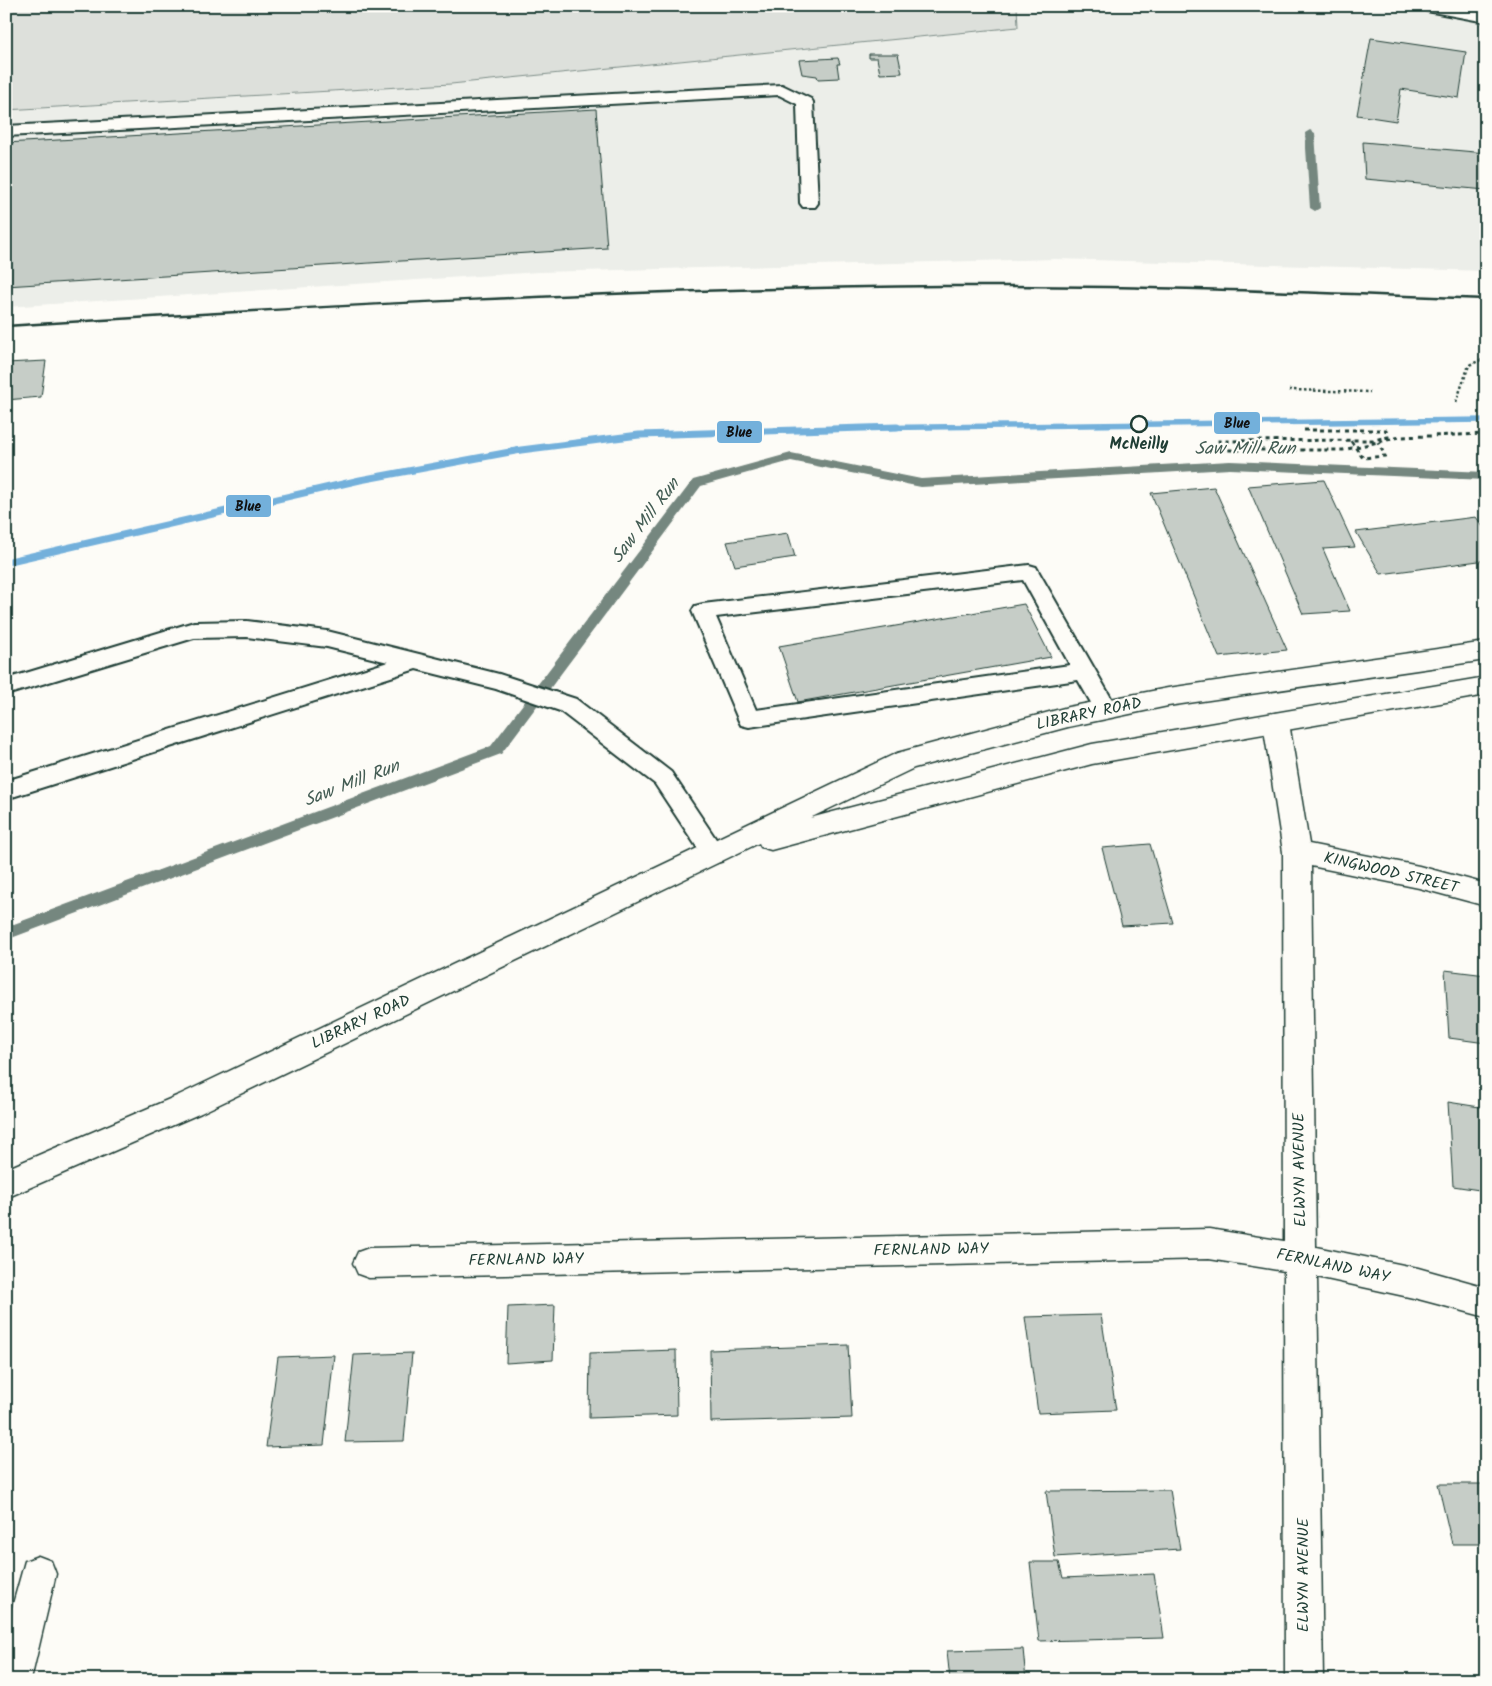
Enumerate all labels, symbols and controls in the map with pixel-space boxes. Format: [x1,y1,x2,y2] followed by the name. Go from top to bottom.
[1213,411,1261,435] line badge: Blue
[1224,413,1250,435] text: Blue
[1130,415,1148,433] marker: McNeilly
[716,420,763,444] line badge: Blue
[726,422,752,444] text: Blue
[1110,432,1169,457] place label: McNeilly
[1195,435,1297,464] water label: Saw Mill Run
[604,471,689,570] water label: Saw Mill Run
[225,494,272,518] line badge: Blue
[235,496,261,518] text: Blue
[1034,691,1144,737] street label: LIBRARY ROAD
[300,752,405,816] water label: Saw Mill Run
[1321,845,1462,901] street label: KINGWOOD STREET
[307,988,415,1056] street label: LIBRARY ROAD
[1286,1112,1313,1227] street label: ELWYN AVENUE
[873,1236,990,1264] street label: FERNLAND WAY
[1274,1242,1393,1290] street label: FERNLAND WAY
[468,1246,585,1274] street label: FERNLAND WAY
[1291,1517,1316,1632] street label: ELWYN AVENUE

